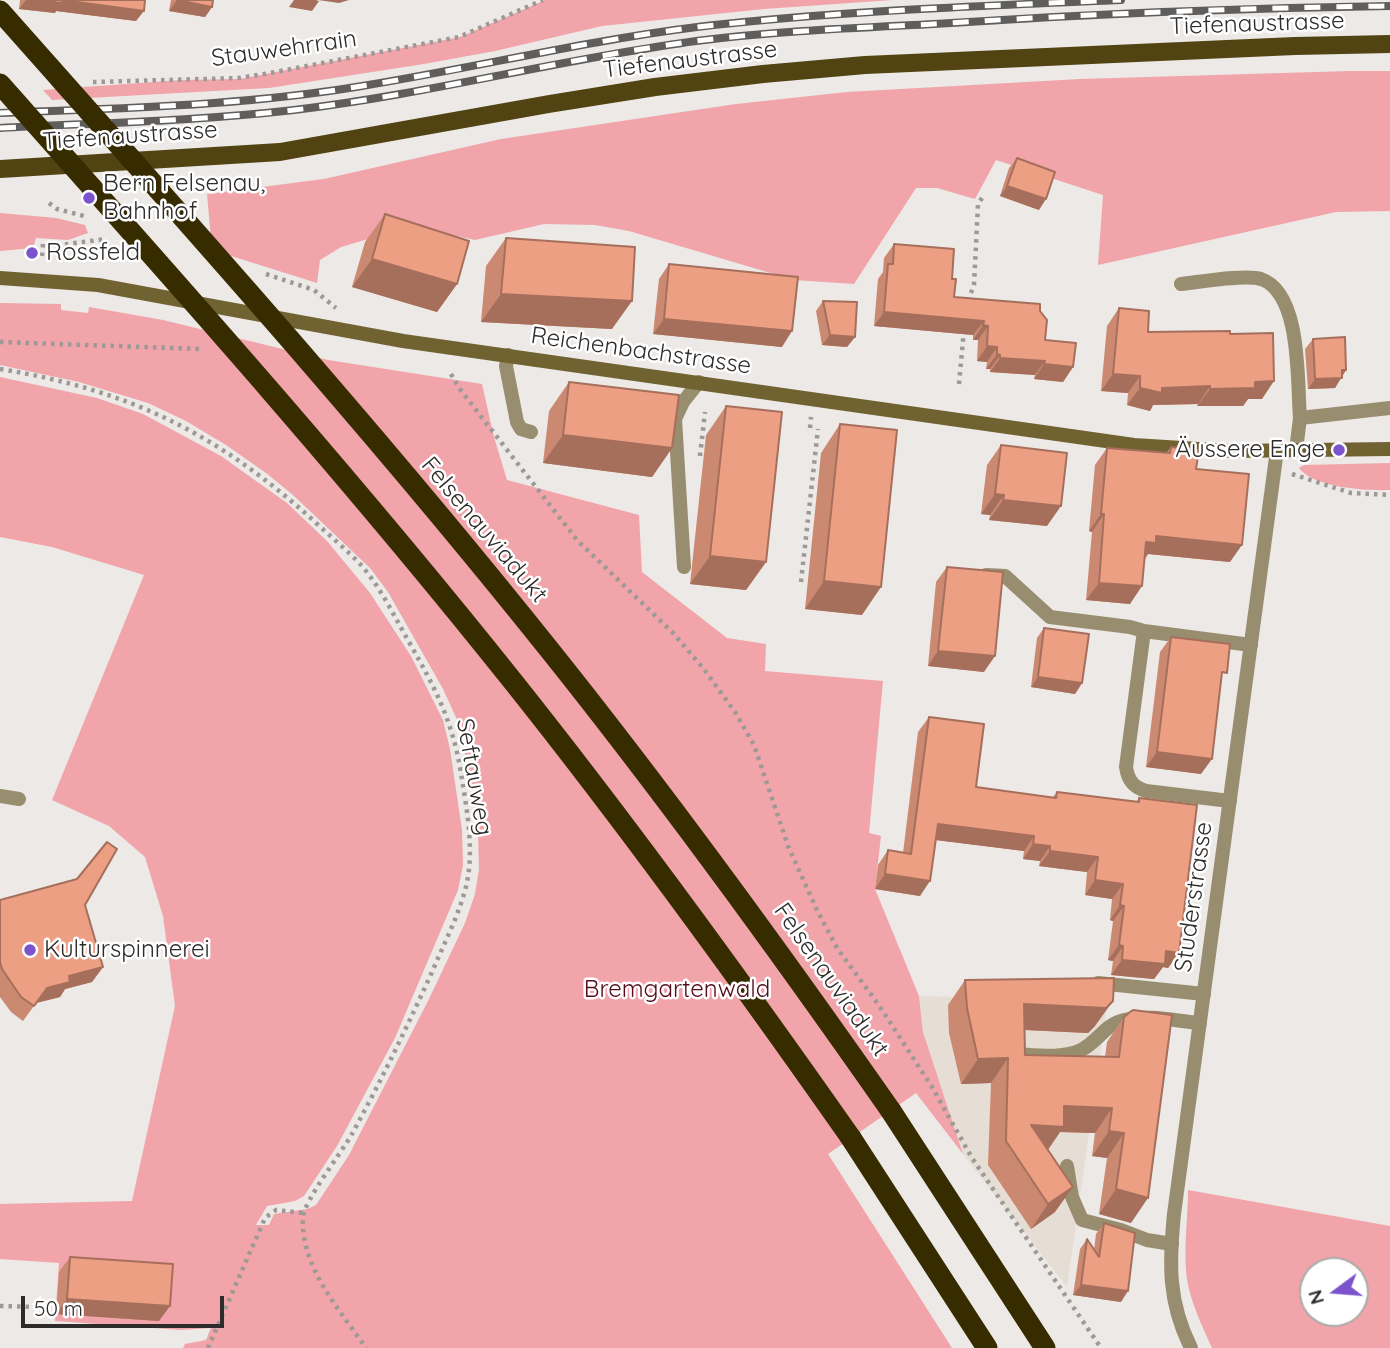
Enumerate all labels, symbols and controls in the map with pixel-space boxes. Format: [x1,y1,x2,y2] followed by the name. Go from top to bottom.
[1169,7,1345,41] street label: Tiefenaustrasse
[209,25,359,73] street label: Stauwehrrain
[601,35,779,85] street label: Tiefenaustrasse
[42,116,218,156] street label: Tiefenaustrasse
[103,170,265,226] place label: Bern Felsenau, Bahnhof
[81,190,97,206] marker: Bern Felsenau, Bahnhof
[46,239,140,267] place label: Rossfeld
[24,245,40,261] marker: Rossfeld
[529,321,753,381] street label: Reichenbachstrasse
[1175,436,1325,464] place label: Äussere Enge
[1331,442,1347,458] marker: Äussere Enge
[415,451,553,609] street label: Felsenauviadukt
[450,716,498,838] street label: Seftauweg
[1169,820,1219,974] street label: Studerstrasse
[767,898,895,1062] street label: Felsenauviadukt
[44,936,210,964] place label: Kulturspinnerei
[22,942,38,958] marker: Kulturspinnerei
[584,976,770,1004] park label: Bremgartenwald
[1299,1257,1369,1327] north arrow
[24,1282,228,1326] scale bar
[1302,1287,1329,1307] text: N
[34,1295,83,1321] text: 50 m

